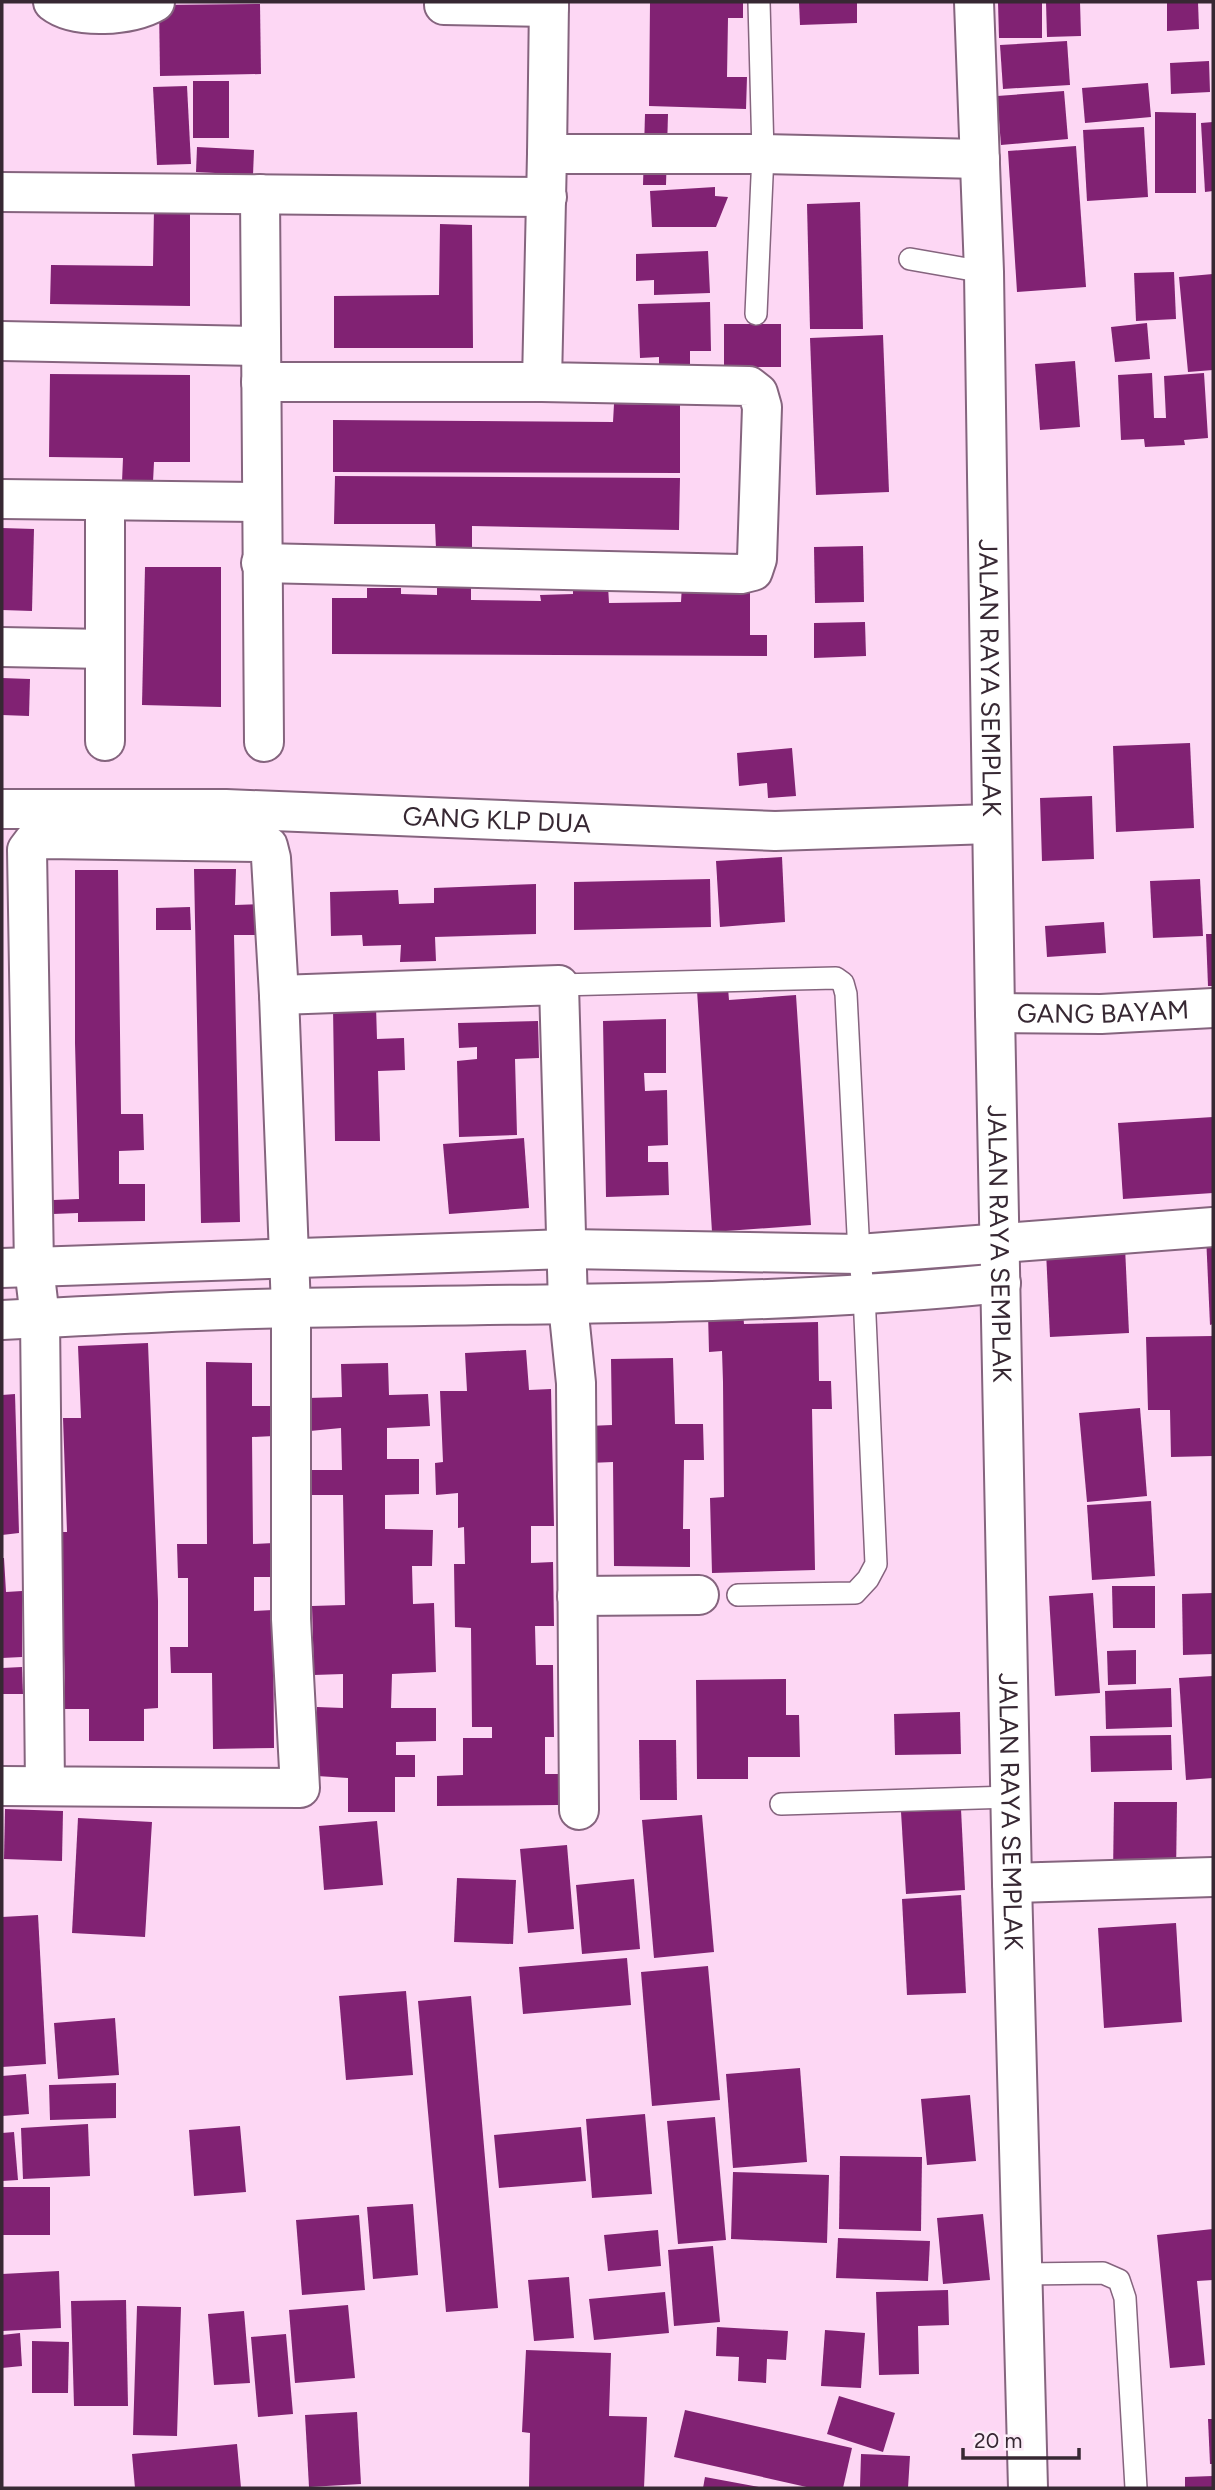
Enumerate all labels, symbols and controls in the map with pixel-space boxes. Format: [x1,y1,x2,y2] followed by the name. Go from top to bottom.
[972,539,1008,817] street label: JALAN RAYA SEMPLAK
[402,800,592,840] street label: GANG KLP DUA
[1017,993,1190,1030] street label: GANG BAYAM
[981,1105,1018,1383] street label: JALAN RAYA SEMPLAK
[992,1672,1030,1951] street label: JALAN RAYA SEMPLAK
[963,2416,1078,2460] scale bar
[974,2428,1022,2453] text: 20 m

